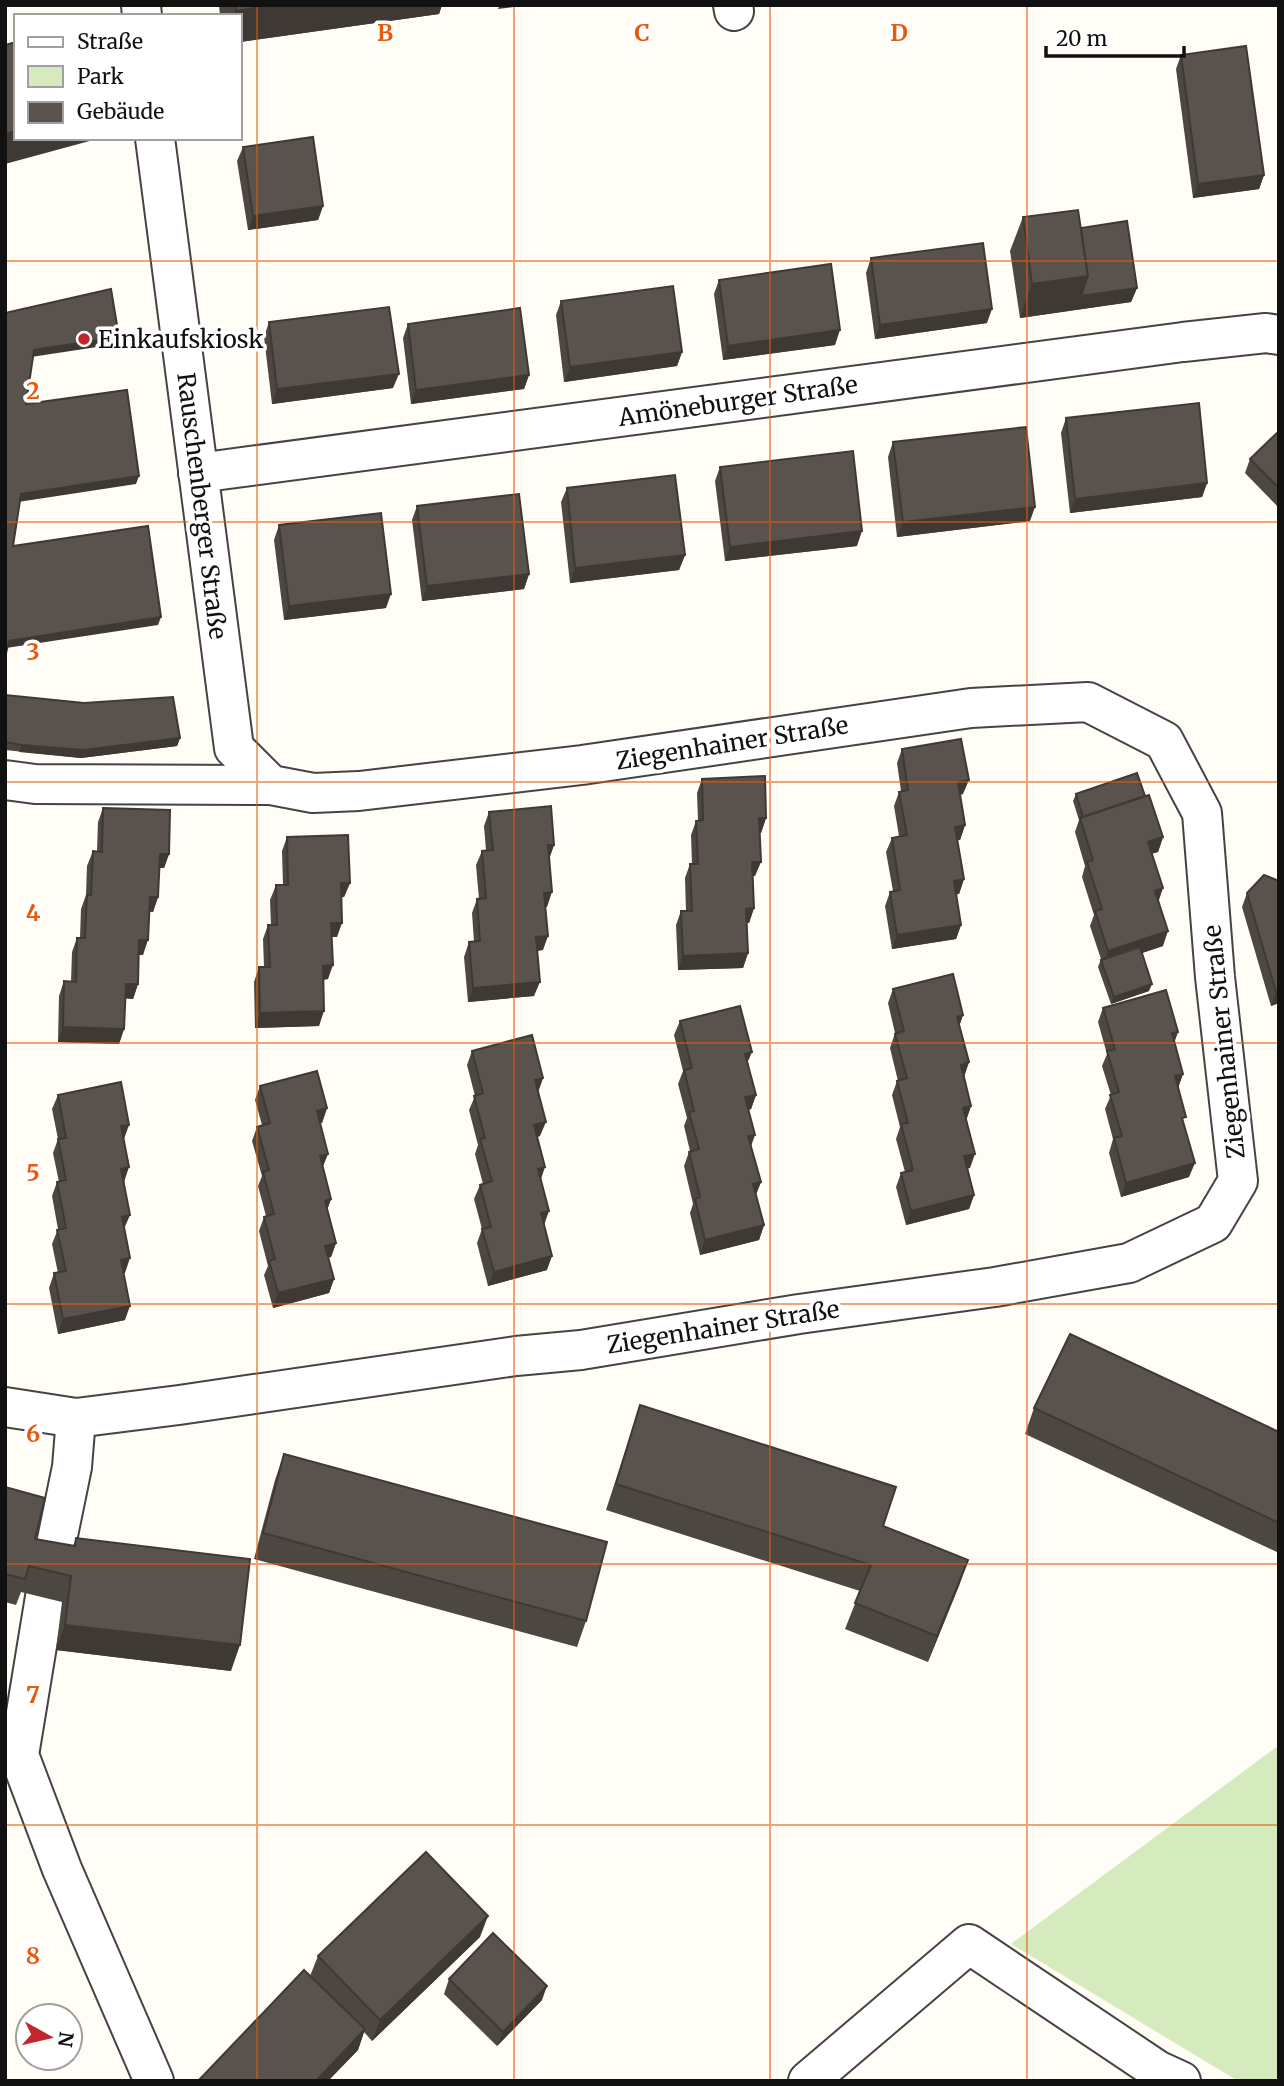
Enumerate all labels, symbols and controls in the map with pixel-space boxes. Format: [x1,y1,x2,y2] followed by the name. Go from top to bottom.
[14,14,242,140] legend
[1046,14,1184,58] scale bar
[377,18,393,47] text: B
[634,18,650,47] text: C
[890,18,908,47] text: D
[1056,25,1108,52] text: 20 m
[77,28,143,55] text: Straße
[77,63,124,90] text: Park
[77,98,164,125] text: Gebäude
[98,324,264,355] place label: Einkaufskiosk
[76,331,92,347] marker: Einkaufskiosk
[615,369,860,433] street label: Amöneburger Straße
[170,371,234,641] street label: Rauschenberger Straße
[26,376,40,405] text: 2
[26,637,40,666] text: 3
[613,709,851,777] street label: Ziegenhainer Straße
[26,898,41,927] text: 4
[1196,923,1252,1161] street label: Ziegenhainer Straße
[26,1158,40,1187] text: 5
[604,1293,842,1361] street label: Ziegenhainer Straße
[26,1419,40,1448] text: 6
[26,1680,40,1709] text: 7
[26,1941,40,1970] text: 8
[14,2002,84,2072] north arrow
[53,2030,79,2048] text: N

